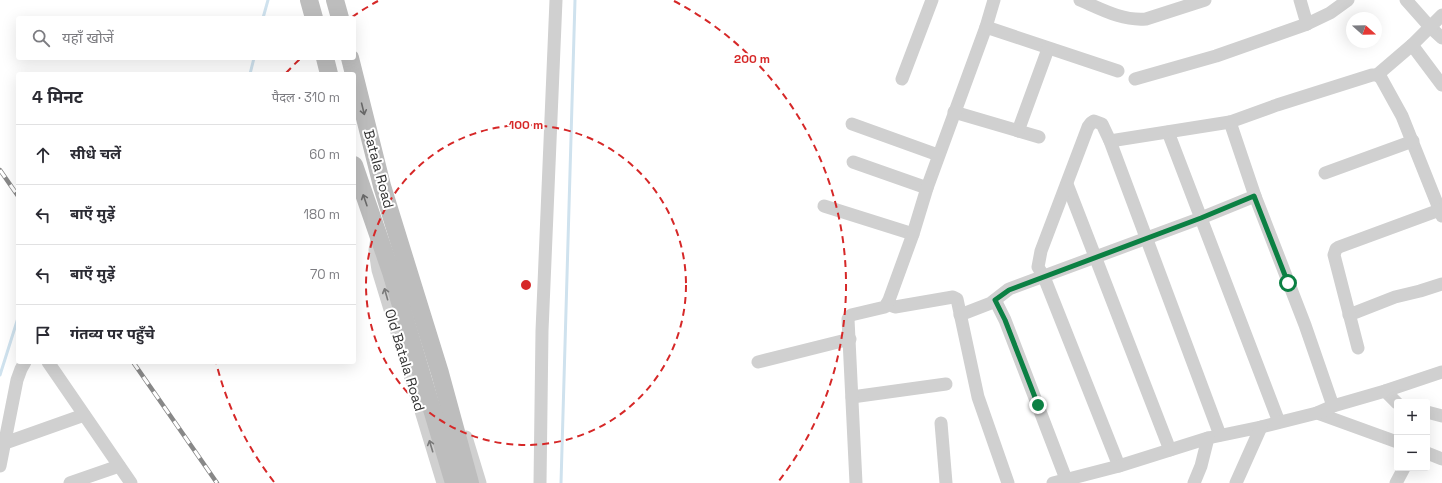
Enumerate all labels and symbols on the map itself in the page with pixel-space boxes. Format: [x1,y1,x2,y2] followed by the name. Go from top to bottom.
[1346,12,1382,48] north arrow
[734,51,770,67] text: 200 m
[360,103,368,116] one-way arrow
[509,117,543,133] text: 100 m
[360,128,398,210] street label: Batala Road
[361,195,369,207] one-way arrow
[1279,274,1297,292] route start
[519,278,533,292] centre of rings
[382,288,389,301] one-way arrow
[381,307,429,413] street label: Old Batala Road
[1029,396,1047,414] route end
[427,439,434,452] one-way arrow

